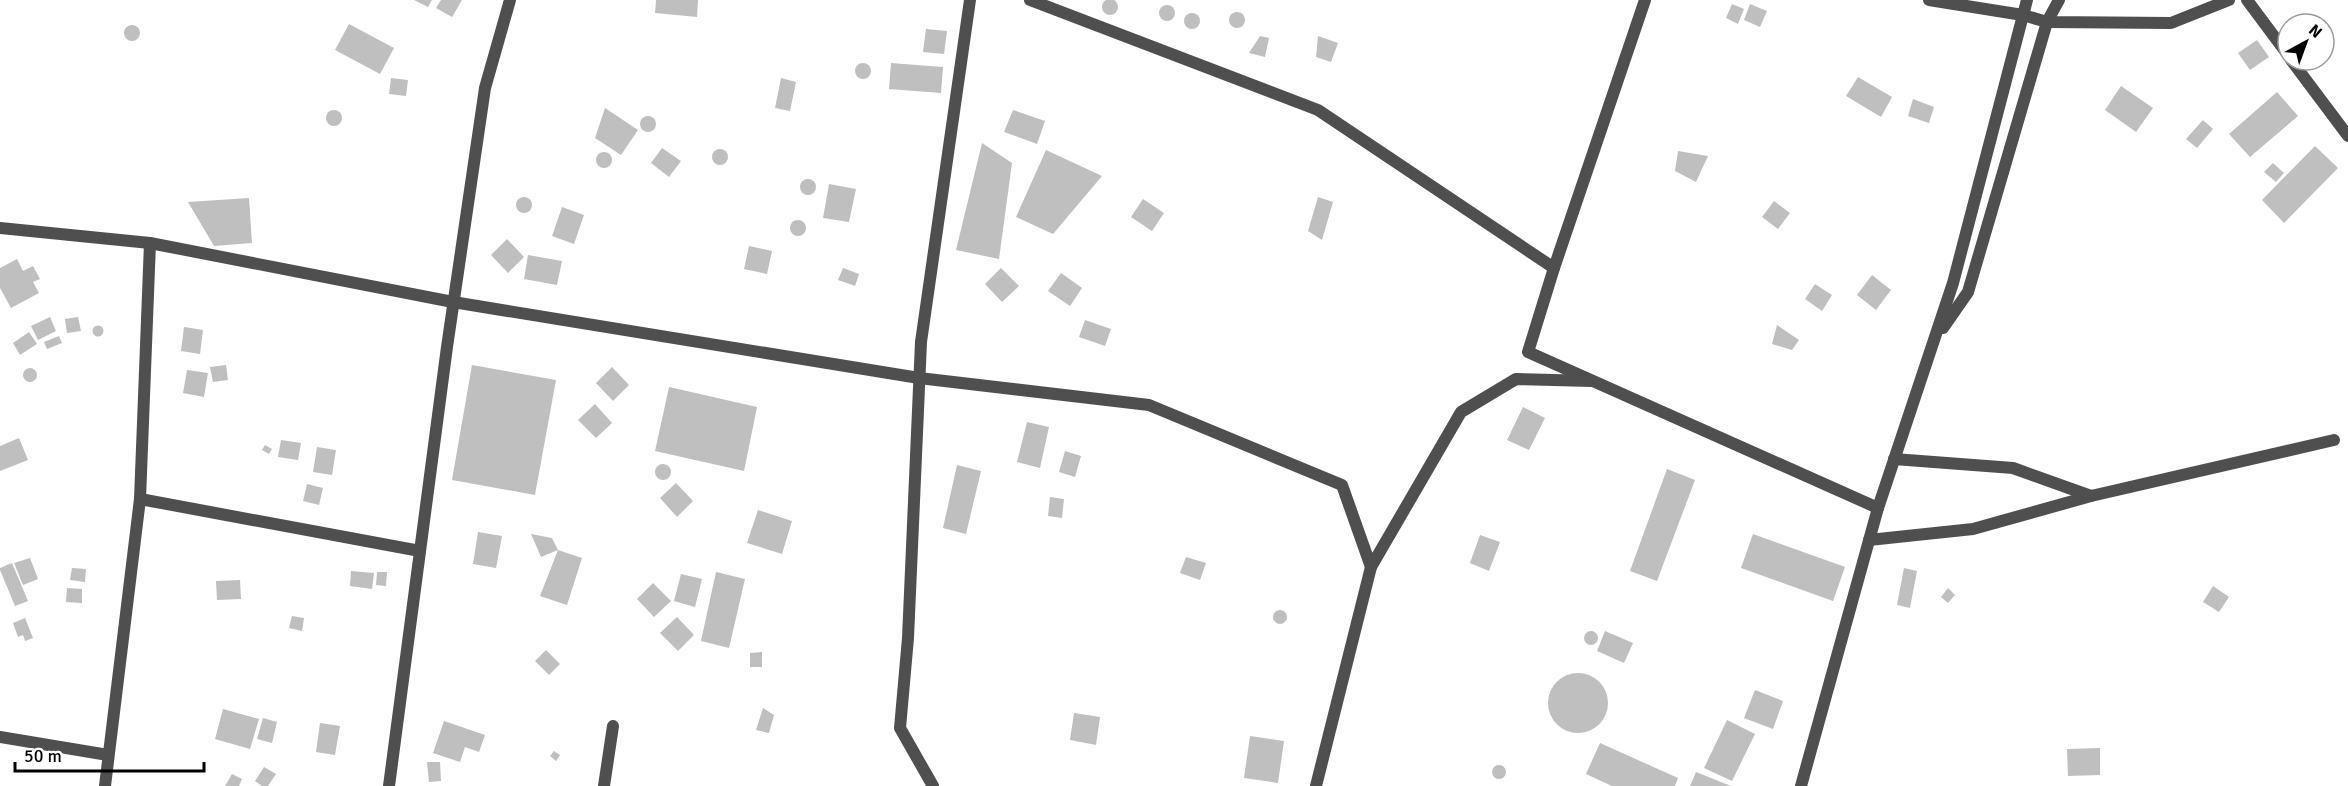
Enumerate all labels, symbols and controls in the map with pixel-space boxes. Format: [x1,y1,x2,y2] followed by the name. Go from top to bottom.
[2276,12,2336,72] north arrow
[2304,20,2326,43] text: N
[15,735,204,773] scale bar
[24,745,62,767] text: 50 m

